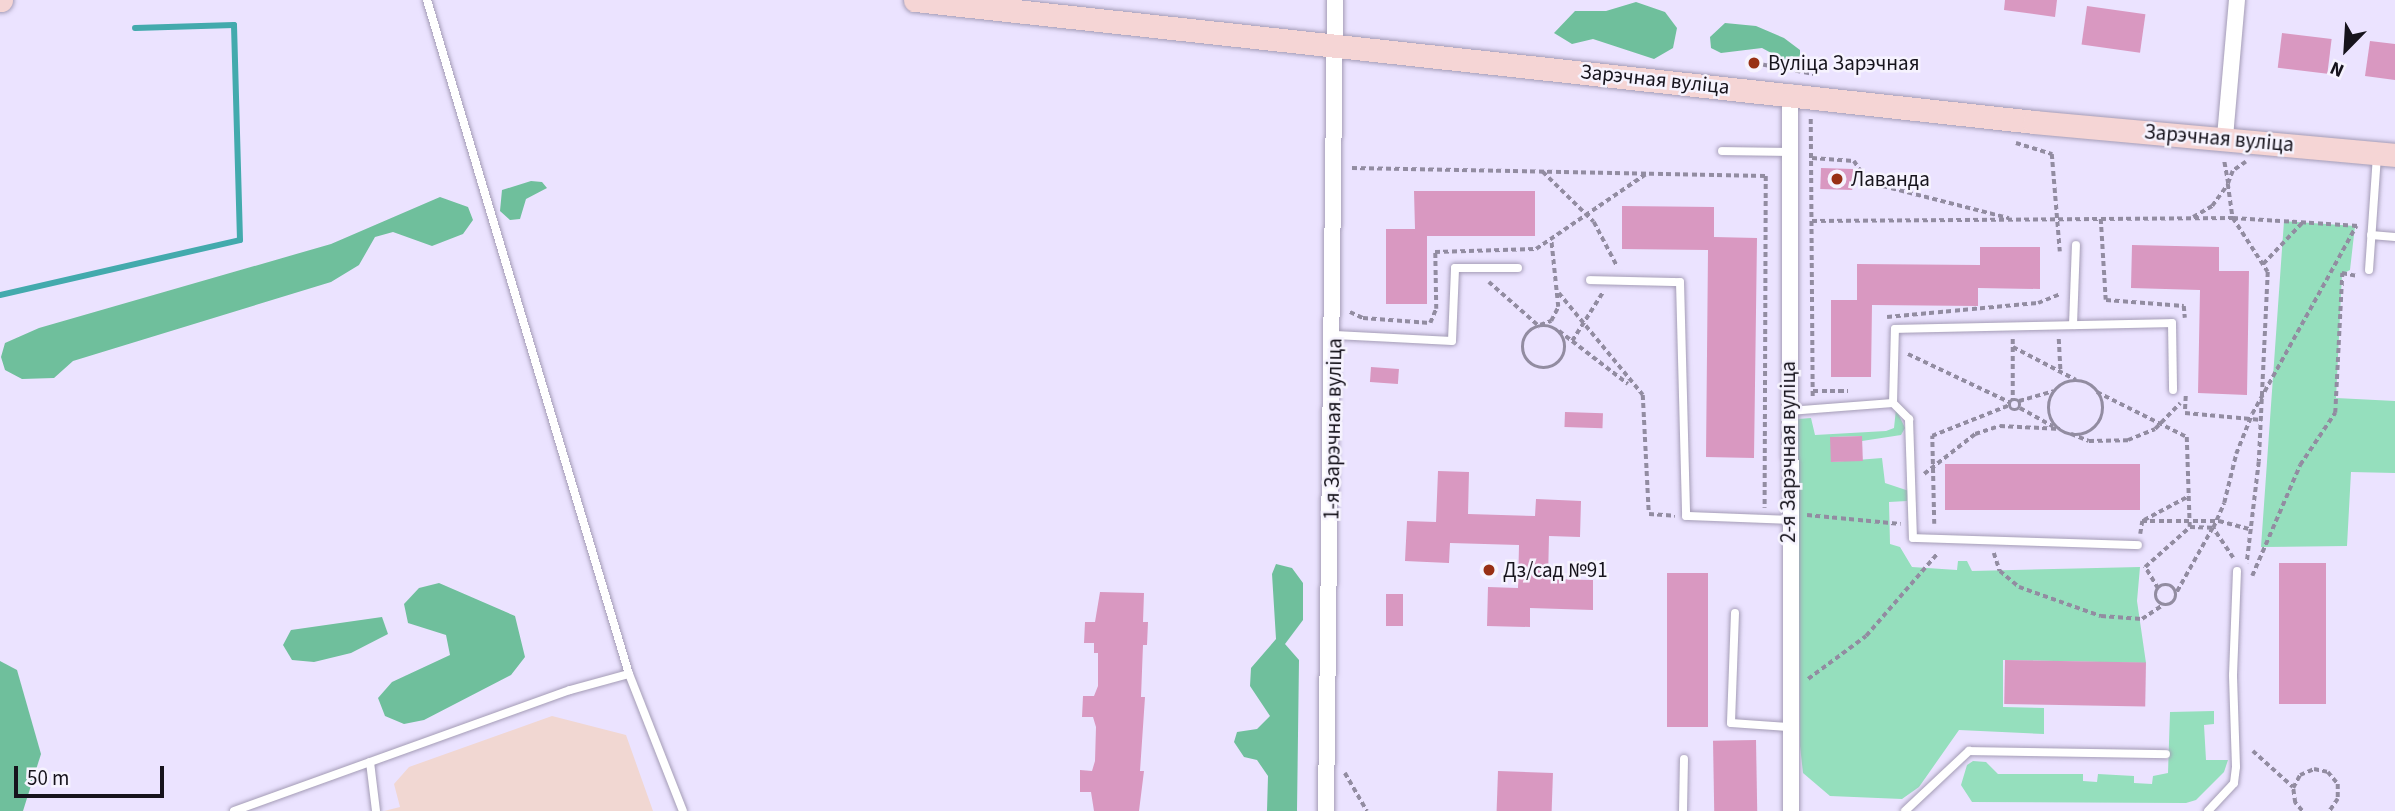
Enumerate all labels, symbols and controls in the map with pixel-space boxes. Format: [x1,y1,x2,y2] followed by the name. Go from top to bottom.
[2311,14,2381,84] north arrow
[1768,50,1919,76] place label: Вуліца Зарэчная
[2326,54,2349,84] text: N
[1746,55,1762,71] marker: Вуліца Зарэчная
[1579,59,1731,99] street label: Зарэчная вуліца
[2143,119,2295,157] street label: Зарэчная вуліца
[1851,166,1930,192] place label: Лаванда
[1829,171,1845,187] marker: Лаванда
[1319,338,1347,520] street label: 1-я Зарэчная вуліца
[1775,361,1801,543] street label: 2-я Зарэчная вуліца
[1503,557,1608,583] place label: Дз/сад №91
[1481,562,1497,578] marker: Дз/сад №91
[18,752,168,796] scale bar
[27,763,69,793] text: 50 m

